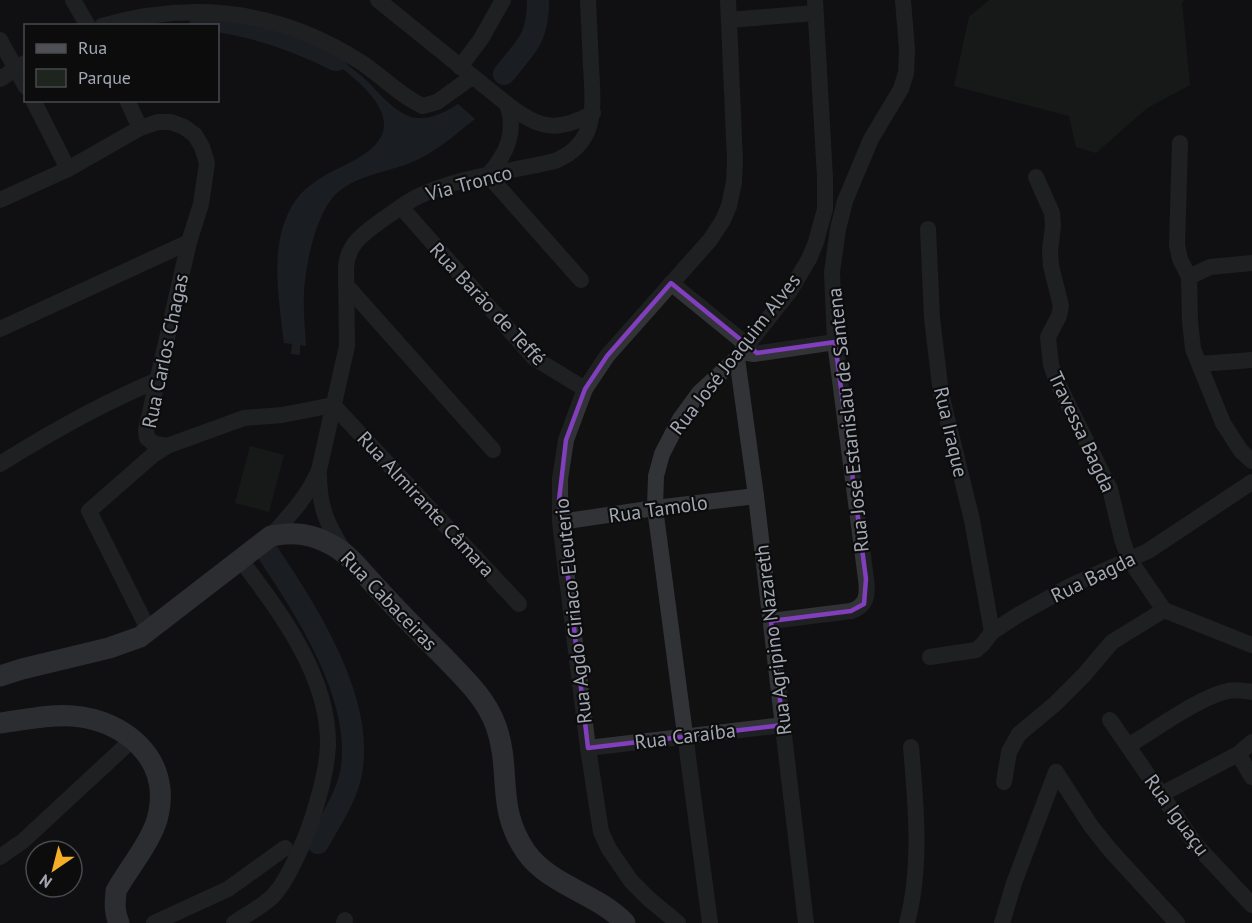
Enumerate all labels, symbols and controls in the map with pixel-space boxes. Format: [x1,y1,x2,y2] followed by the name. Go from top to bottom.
[24,24,219,102] legend
[78,36,107,59] text: Rua
[78,66,131,89] text: Parque
[422,159,515,207] street label: Via Tronco
[424,237,552,371] street label: Rua Barão de Teffé
[664,268,806,440] street label: Rua José Joaquim Alves
[136,271,194,431] street label: Rua Carlos Chagas
[821,286,875,554] street label: Rua José Estanislau de Santena
[1043,367,1121,497] street label: Travessa Bagda
[928,384,974,480] street label: Rua Iraque
[352,426,500,582] street label: Rua Almirante Câmara
[607,489,709,529] street label: Rua Tamolo
[548,497,598,725] street label: Rua Agdo Ciriaco Eleuterio
[748,543,798,737] street label: Rua Agripino Nazareth
[1047,545,1139,609] street label: Rua Bagda
[335,546,443,656] street label: Rua Cabaceiras
[633,717,737,755] street label: Rua Caraíba
[1139,769,1215,861] street label: Rua Iguaçu
[24,839,84,899] north arrow
[35,870,55,892] text: N

